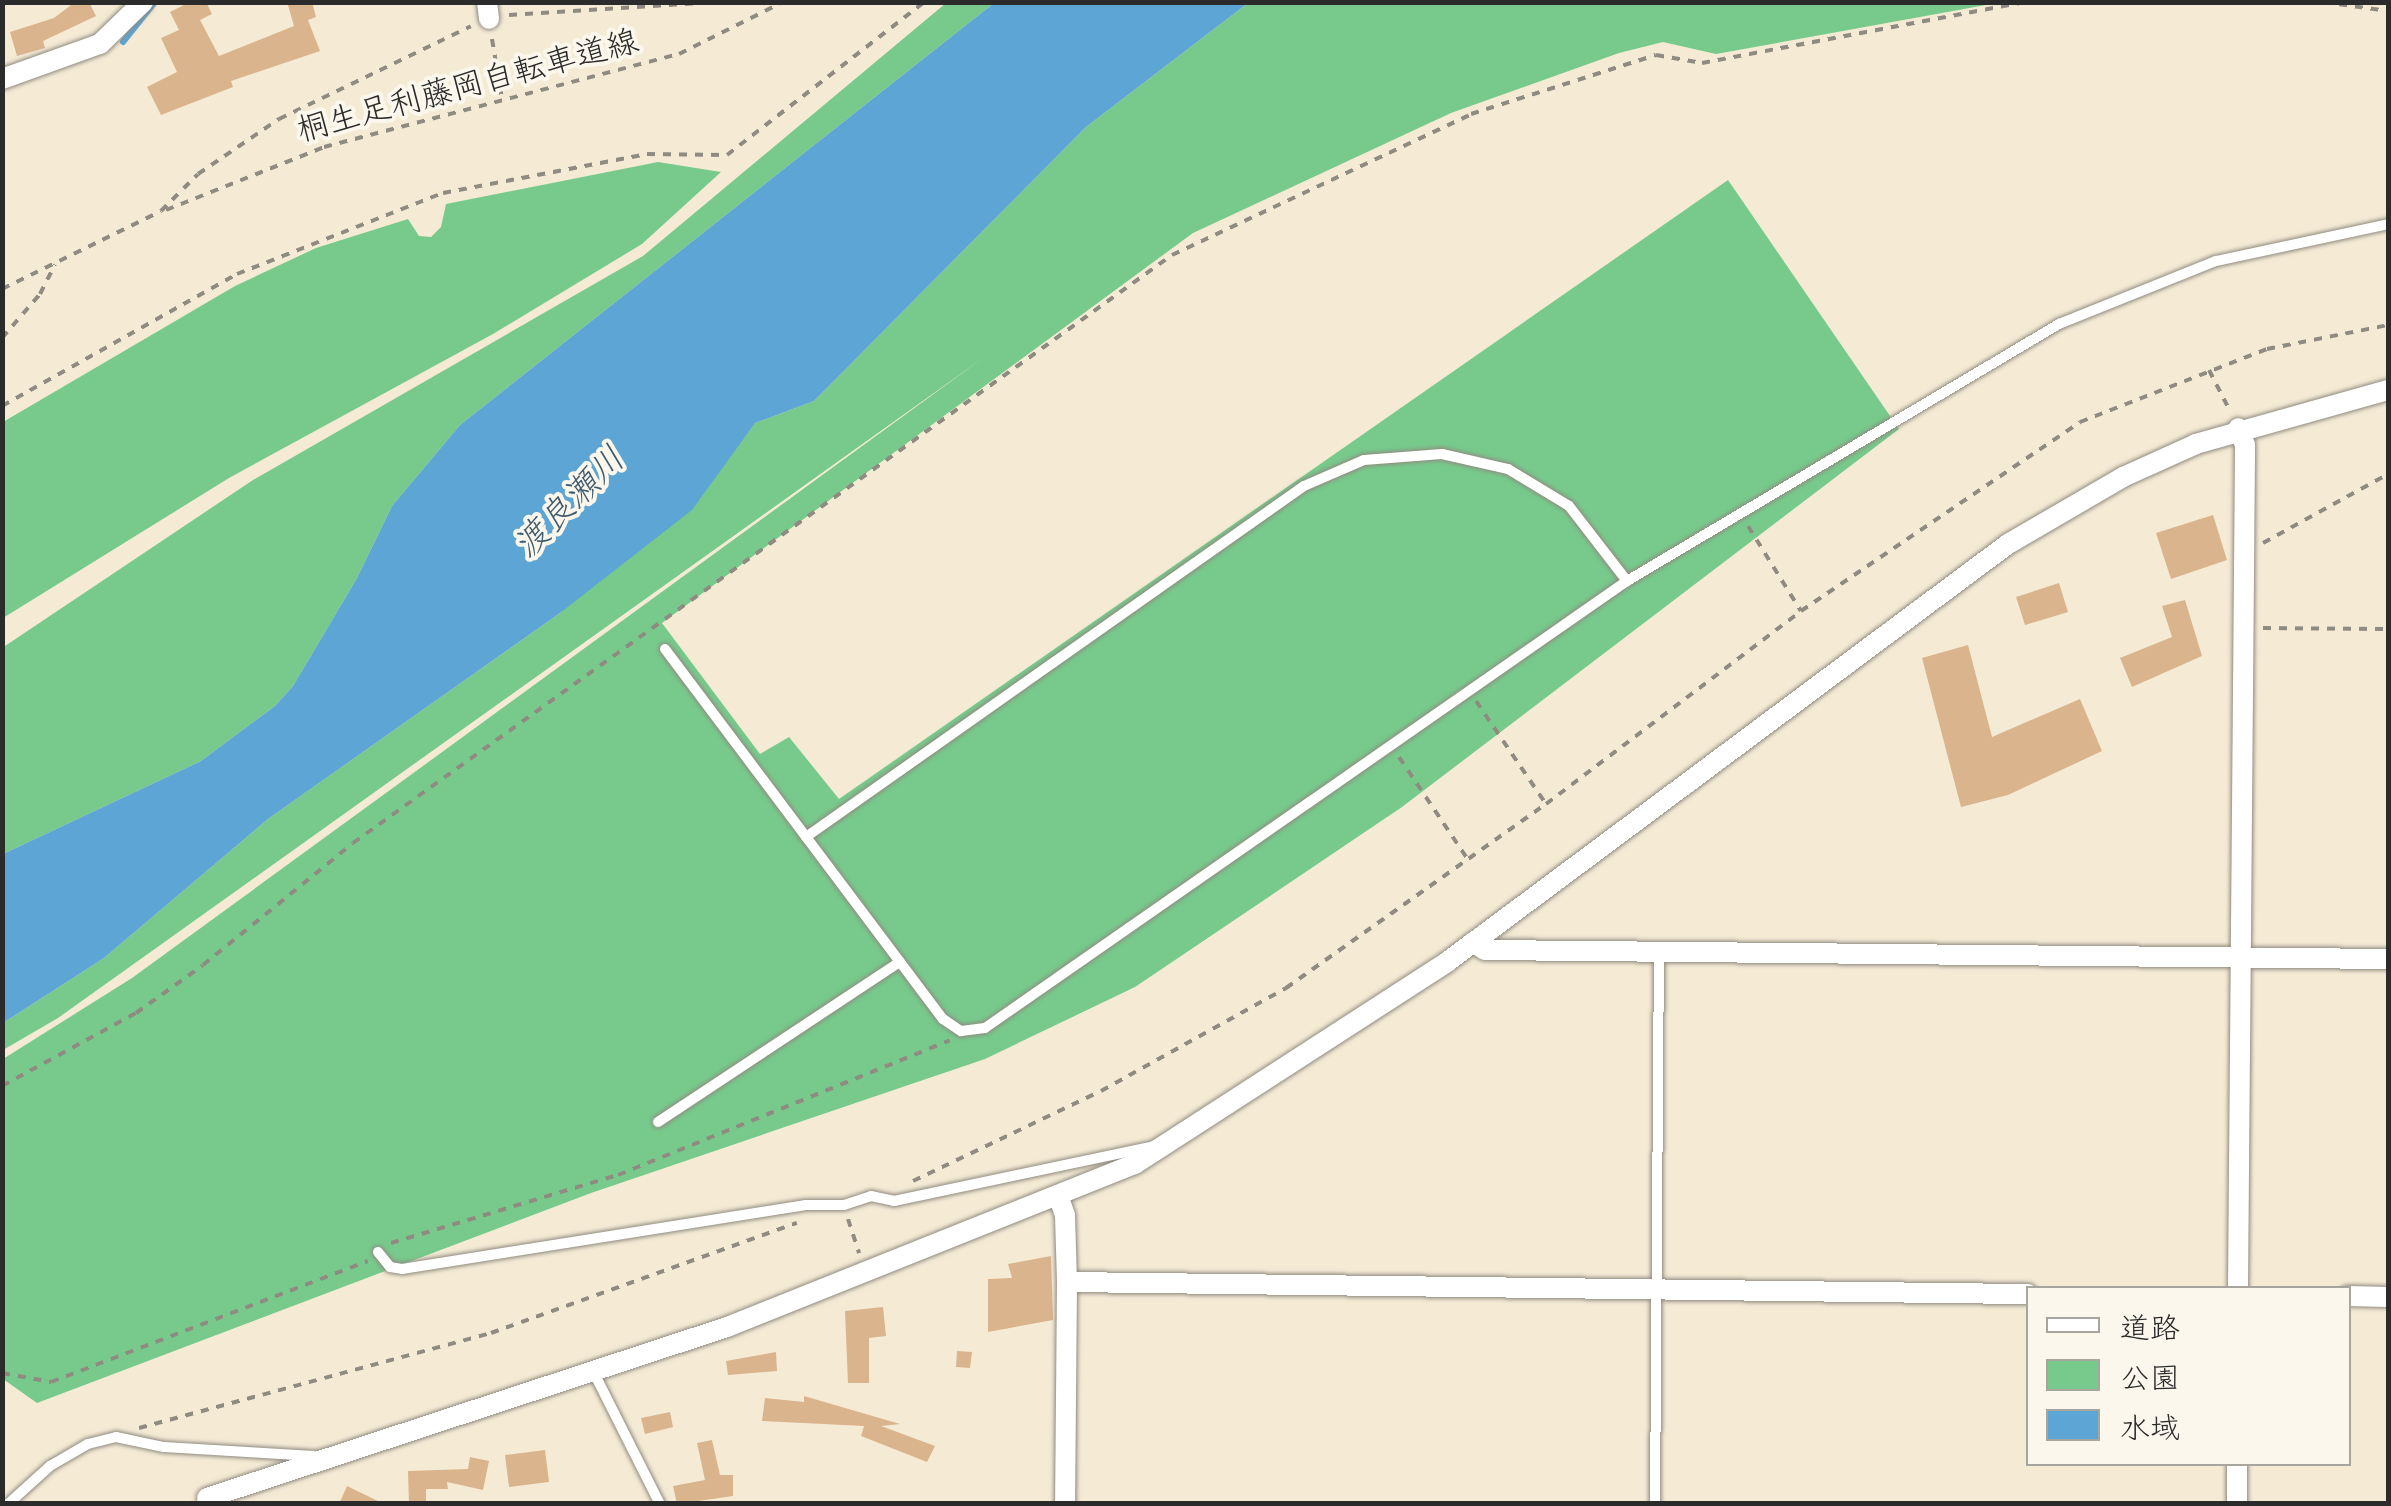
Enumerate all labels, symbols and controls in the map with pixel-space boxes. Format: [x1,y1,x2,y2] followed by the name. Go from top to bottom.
[293,23,643,151] street label: 桐生足利藤岡自転車道線
[506,439,634,567] water label: 渡良瀬川
[2026,1286,2351,1466] legend
[2120,1311,2180,1347] text: 道路
[2120,1361,2180,1397] text: 公園
[2120,1411,2180,1447] text: 水域

